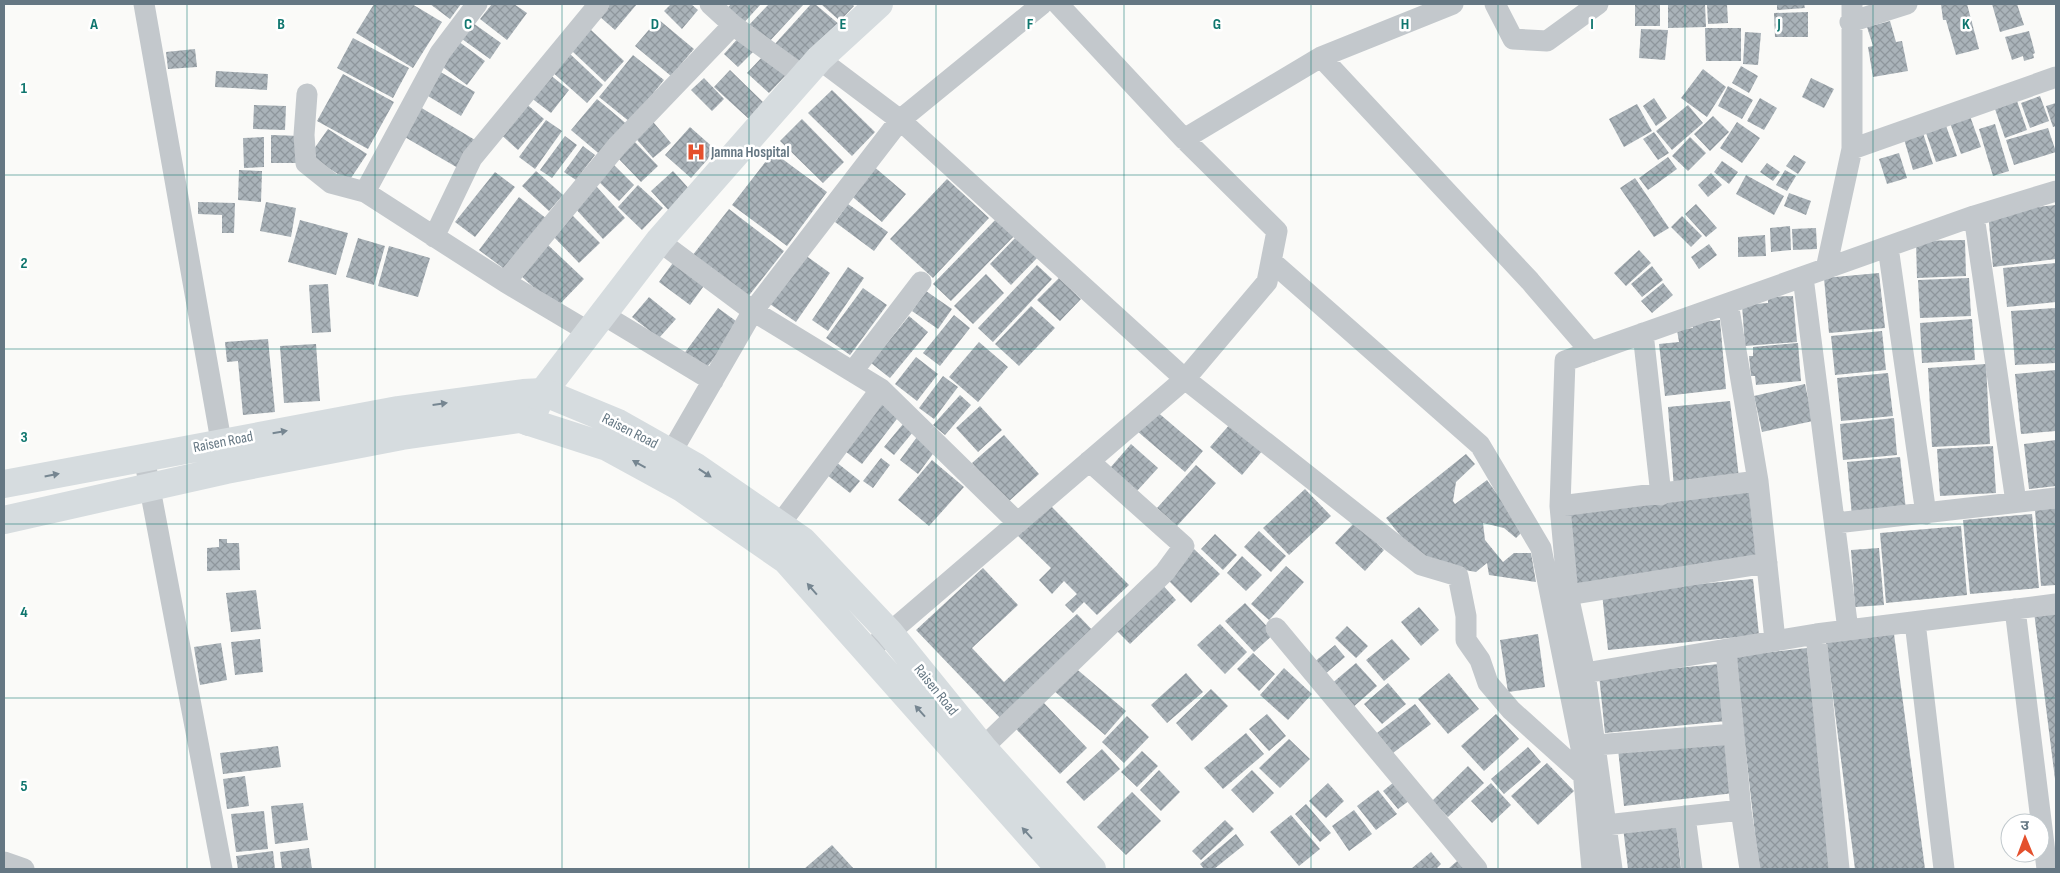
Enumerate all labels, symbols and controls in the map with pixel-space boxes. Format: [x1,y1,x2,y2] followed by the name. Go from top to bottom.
[89,15,98,34] text: A
[277,15,285,34] text: B
[464,15,472,34] text: C
[651,15,659,34] text: D
[840,15,847,34] text: E
[1027,15,1034,34] text: F
[1213,15,1221,34] text: G
[1401,15,1409,34] text: H
[1590,15,1594,34] text: I
[1776,15,1781,34] text: J
[1962,15,1970,34] text: K
[21,79,28,98] text: 1
[685,141,707,163] hospital icon: Jamna Hospital
[710,143,790,162] place label: Jamna Hospital
[20,254,28,273] text: 2
[433,400,449,408] one-way arrow
[599,409,661,453] street label: Raisen Road
[191,427,255,457] street label: Raisen Road
[272,427,288,435] one-way arrow
[20,428,28,447] text: 3
[632,460,645,469] one-way arrow
[698,468,712,478] one-way arrow
[44,471,59,479] one-way arrow
[806,584,818,596] one-way arrow
[20,603,28,622] text: 4
[910,661,962,719] street label: Raisen Road
[914,706,926,718] one-way arrow
[20,777,28,796] text: 5
[2000,813,2050,863] north arrow
[2021,817,2030,834] text: उ
[1022,826,1033,839] one-way arrow

